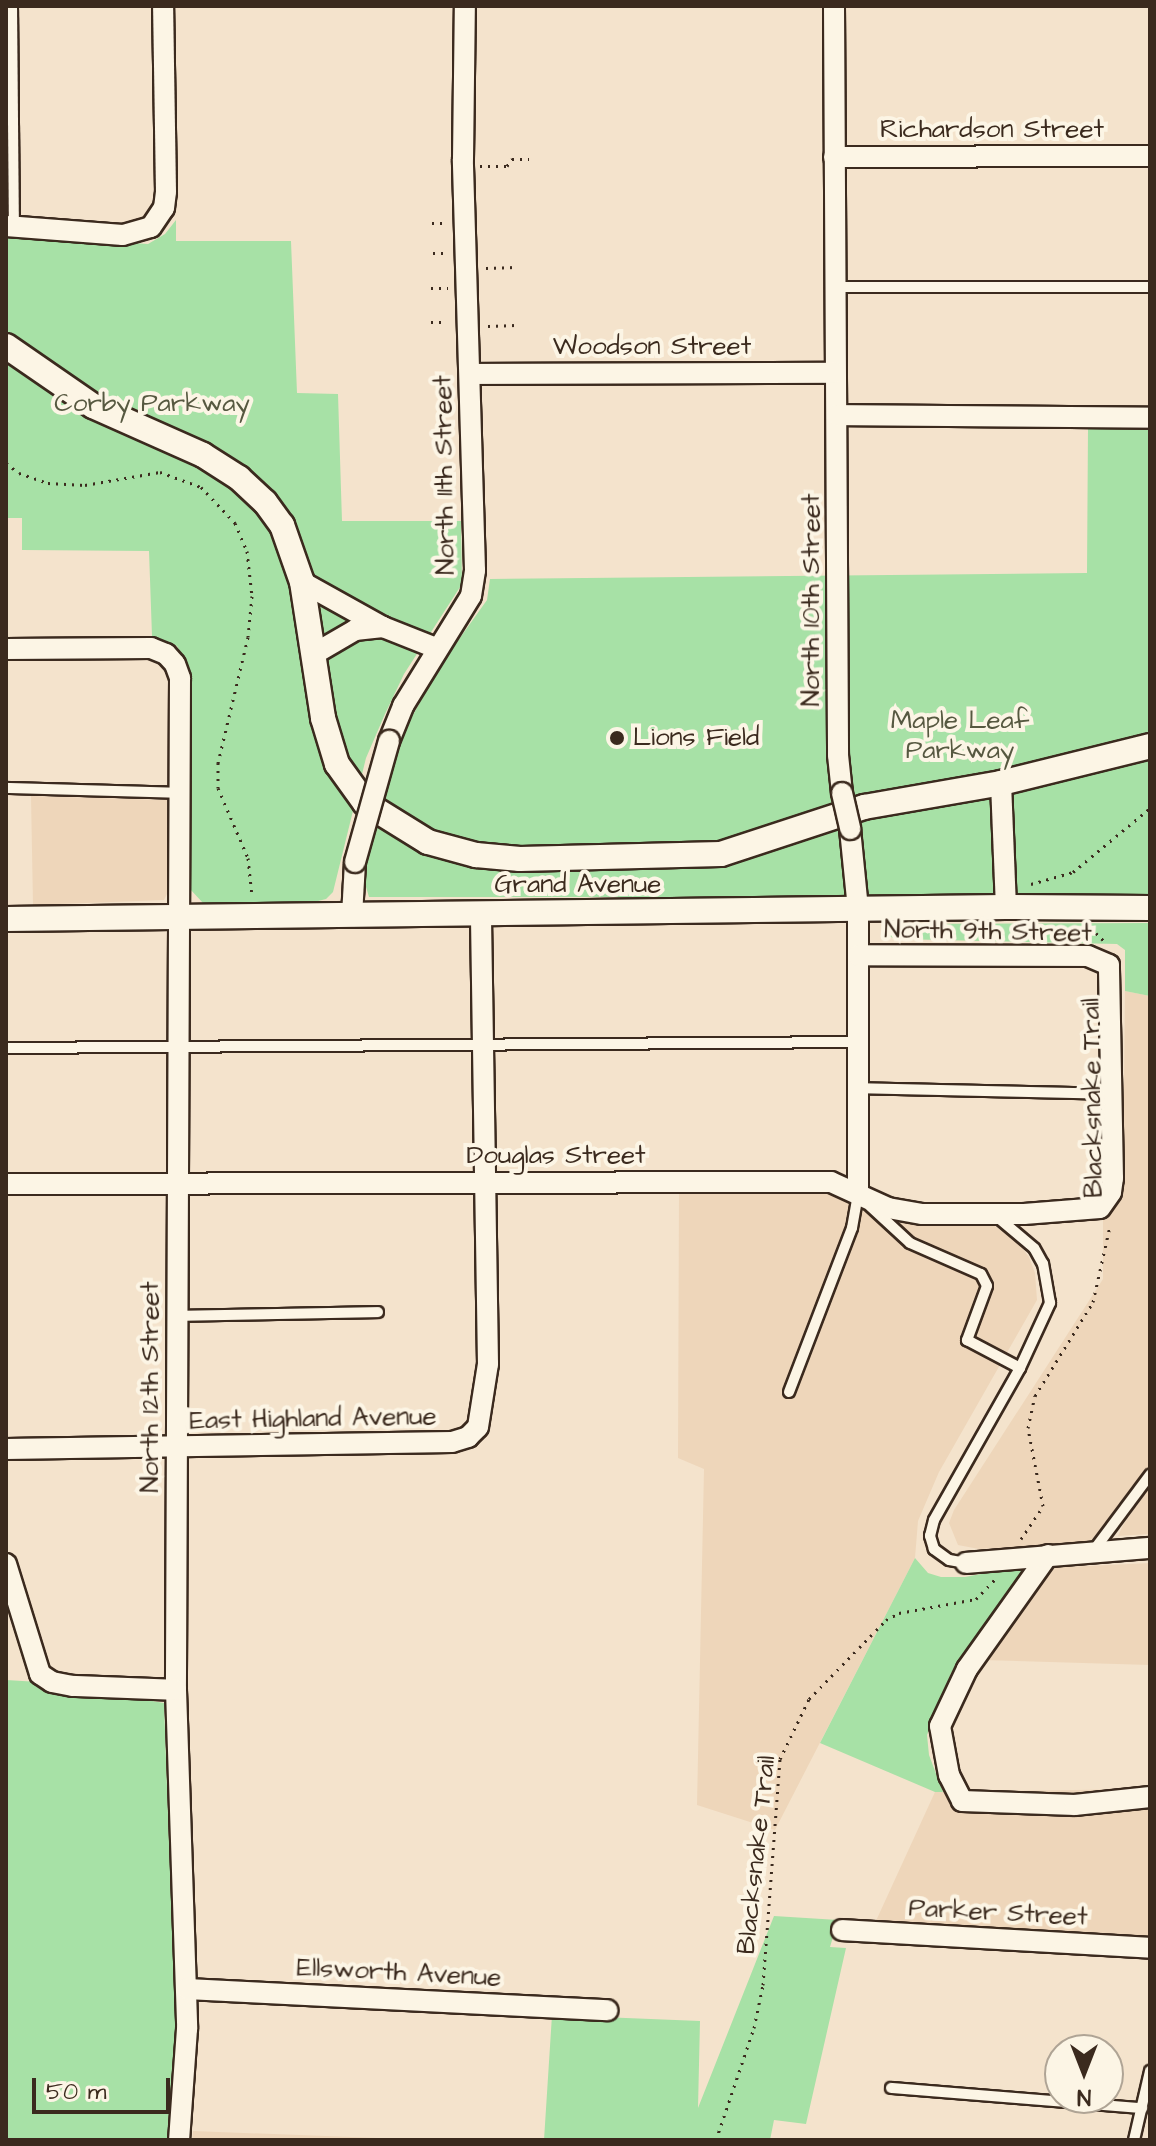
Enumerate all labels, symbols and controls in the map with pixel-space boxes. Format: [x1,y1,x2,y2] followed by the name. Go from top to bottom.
[880,114,1104,146] street label: Richardson Street
[553,331,751,363] street label: Woodson Street
[428,375,462,575] street label: North 11th Street
[54,388,250,420] park label: Corby Parkway
[796,494,828,706] street label: North 10th Street
[891,705,1029,766] park label: Maple Leaf Parkway
[633,722,759,754] place label: Lions Field
[608,729,626,747] marker: Lions Field
[495,869,661,901] street label: Grand Avenue
[884,915,1092,949] street label: North 9th Street
[1076,998,1110,1198] street label: Blacksnake Trail
[466,1140,646,1172] street label: Douglas Street
[135,1281,167,1493] street label: North 12th Street
[189,1401,437,1437] street label: East Highland Avenue
[731,1754,783,1956] street label: Blacksnake Trail
[908,1893,1088,1933] street label: Parker Street
[296,1952,502,1994] street label: Ellsworth Avenue
[1044,2034,1124,2114] north arrow
[36,2062,174,2112] scale bar
[46,2075,106,2109] text: 50 m
[1077,2081,1091,2112] text: N

